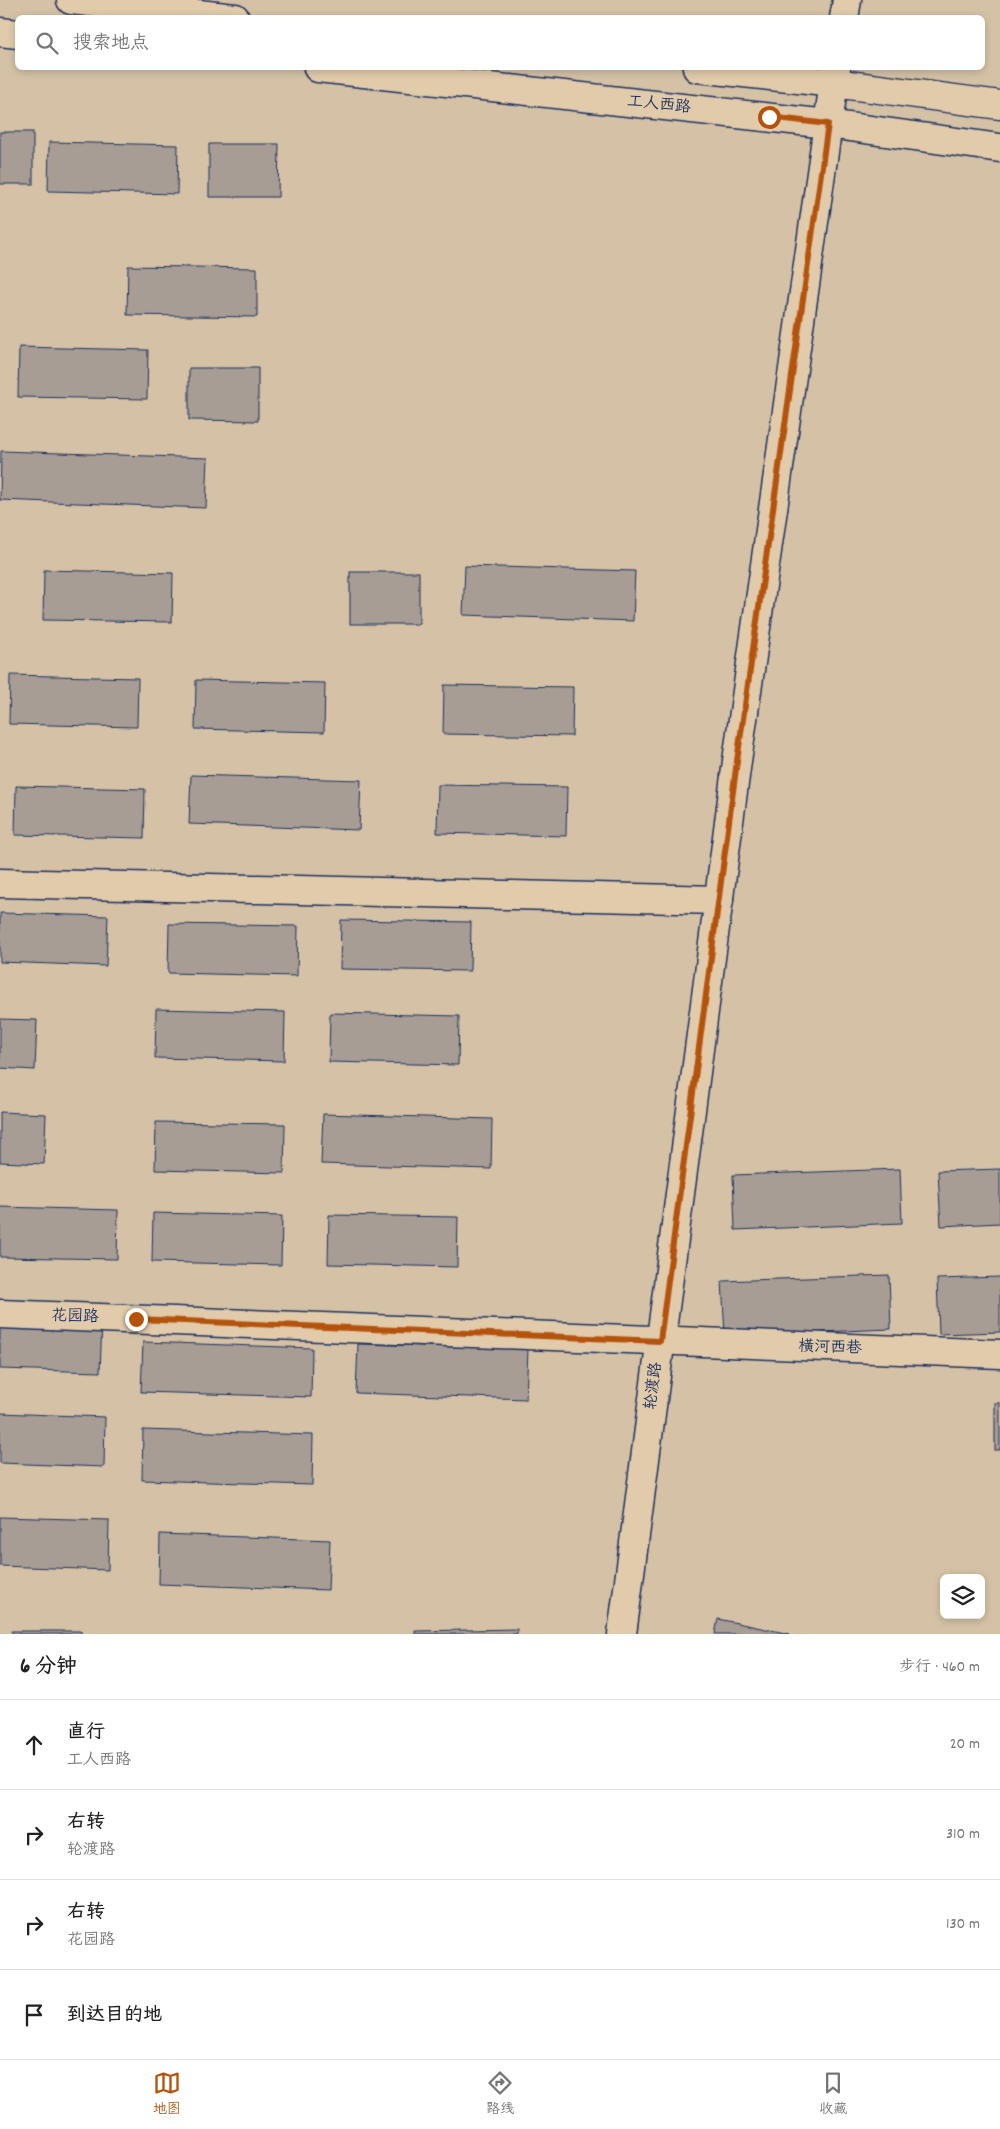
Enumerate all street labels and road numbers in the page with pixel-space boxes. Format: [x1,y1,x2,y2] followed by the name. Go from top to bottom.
[626,90,692,120] street label: 工人西路
[51,1305,99,1329] street label: 花园路
[798,1335,862,1361] street label: 横河西巷
[640,1361,668,1411] street label: 轮渡路

